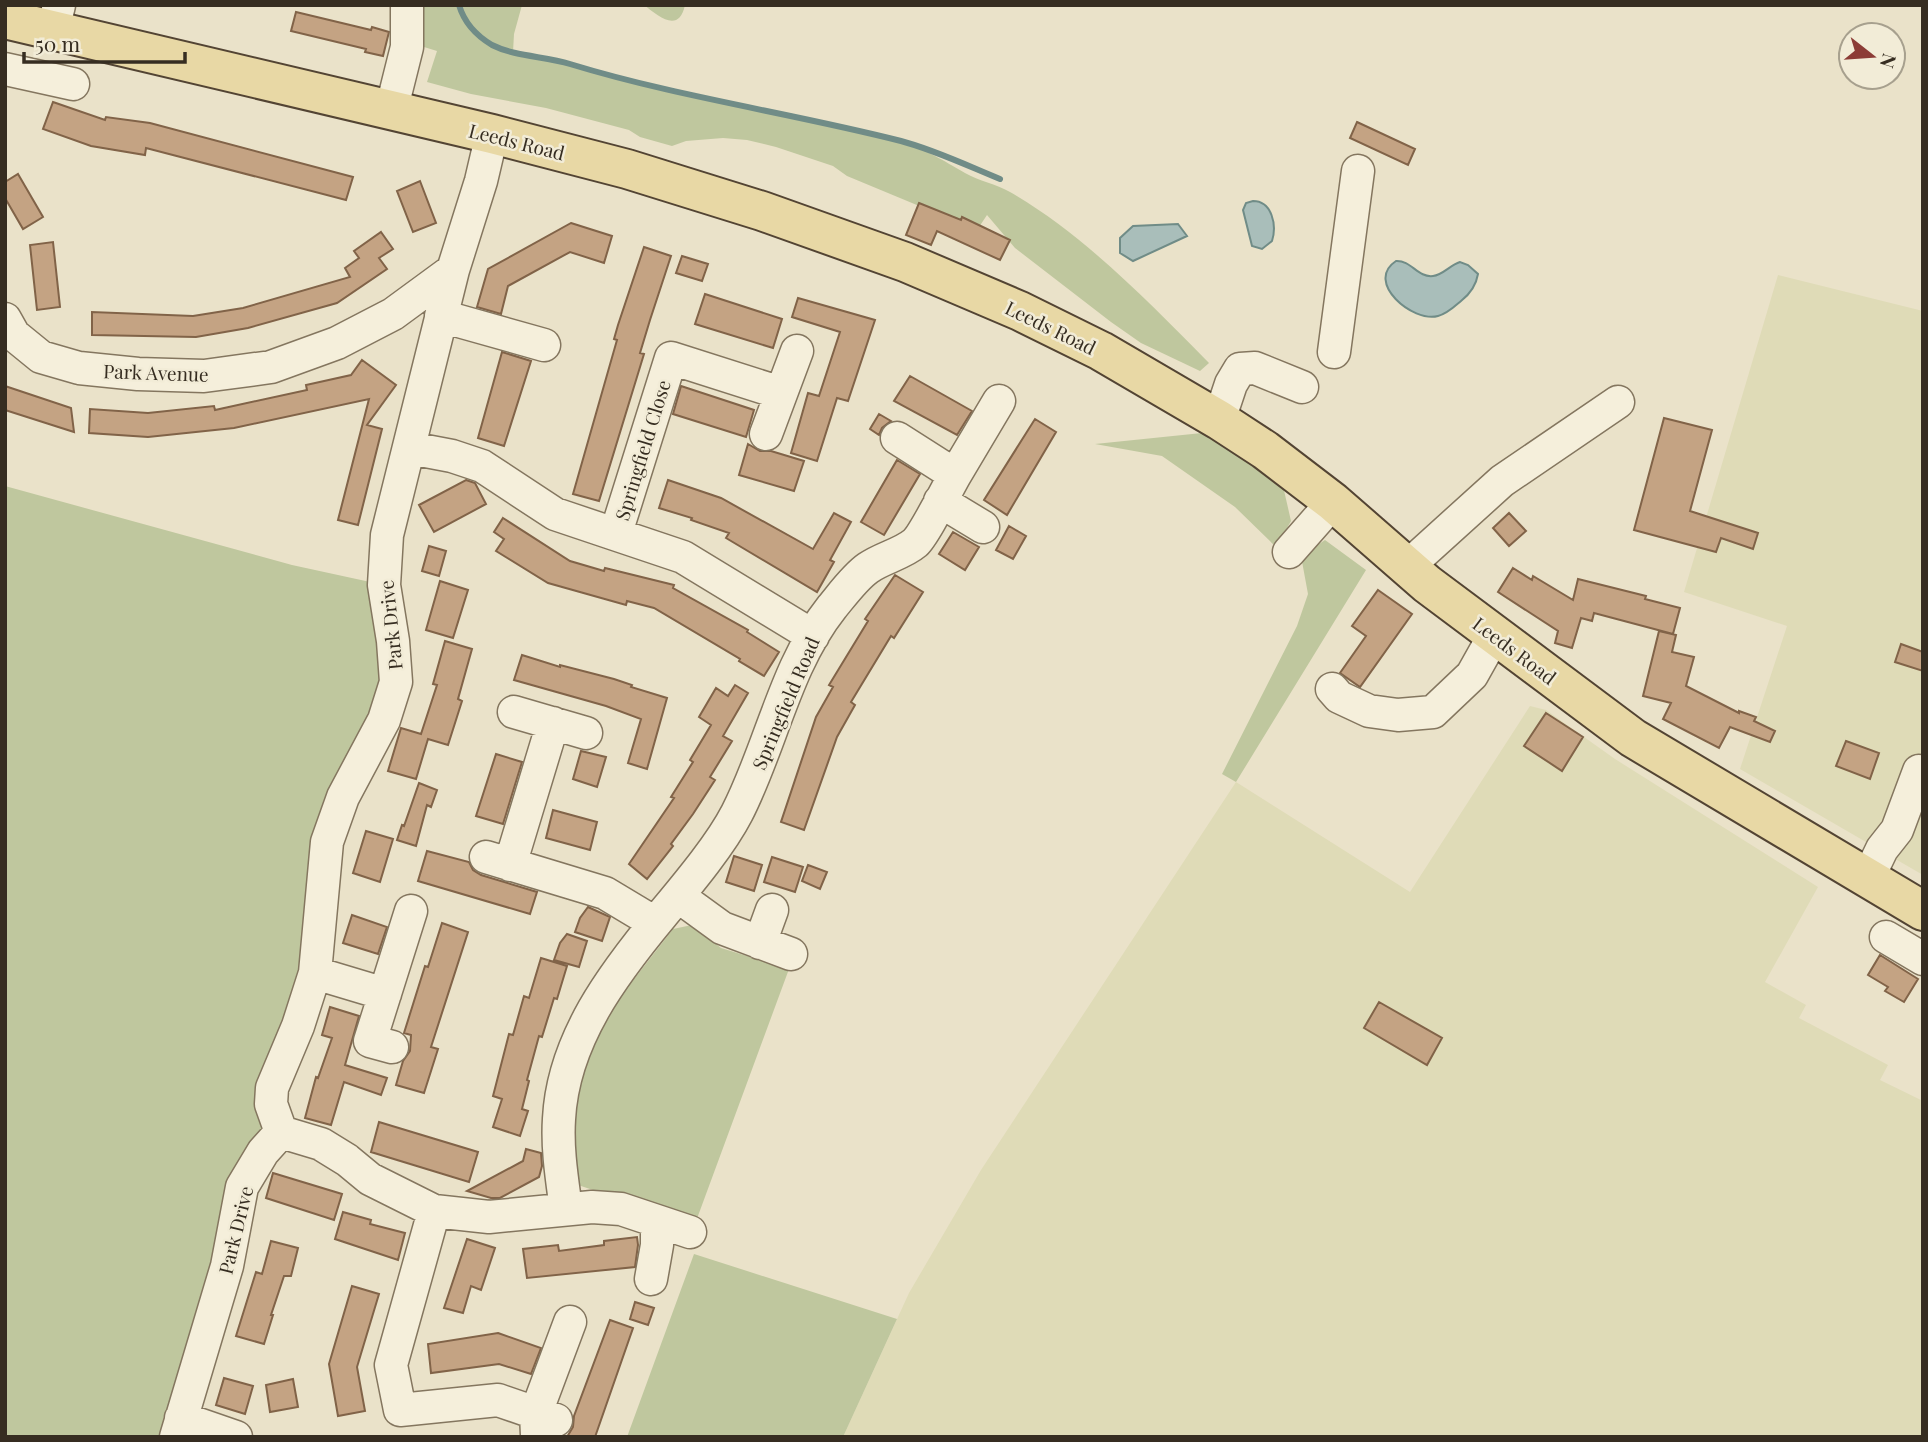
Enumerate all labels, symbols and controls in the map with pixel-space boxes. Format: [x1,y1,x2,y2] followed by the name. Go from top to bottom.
[24,21,186,65] scale bar
[1837,21,1907,91] north arrow
[35,29,81,57] text: 50 m
[1875,51,1904,72] text: N
[466,117,568,165] street label: Leeds Road
[1001,294,1101,360] street label: Leeds Road
[103,357,209,387] street label: Park Avenue
[608,376,676,524] street label: Springfield Close
[372,579,408,671] street label: Park Drive
[1468,610,1562,690] street label: Leeds Road
[745,632,825,774] street label: Springfield Road
[212,1183,258,1277] street label: Park Drive

